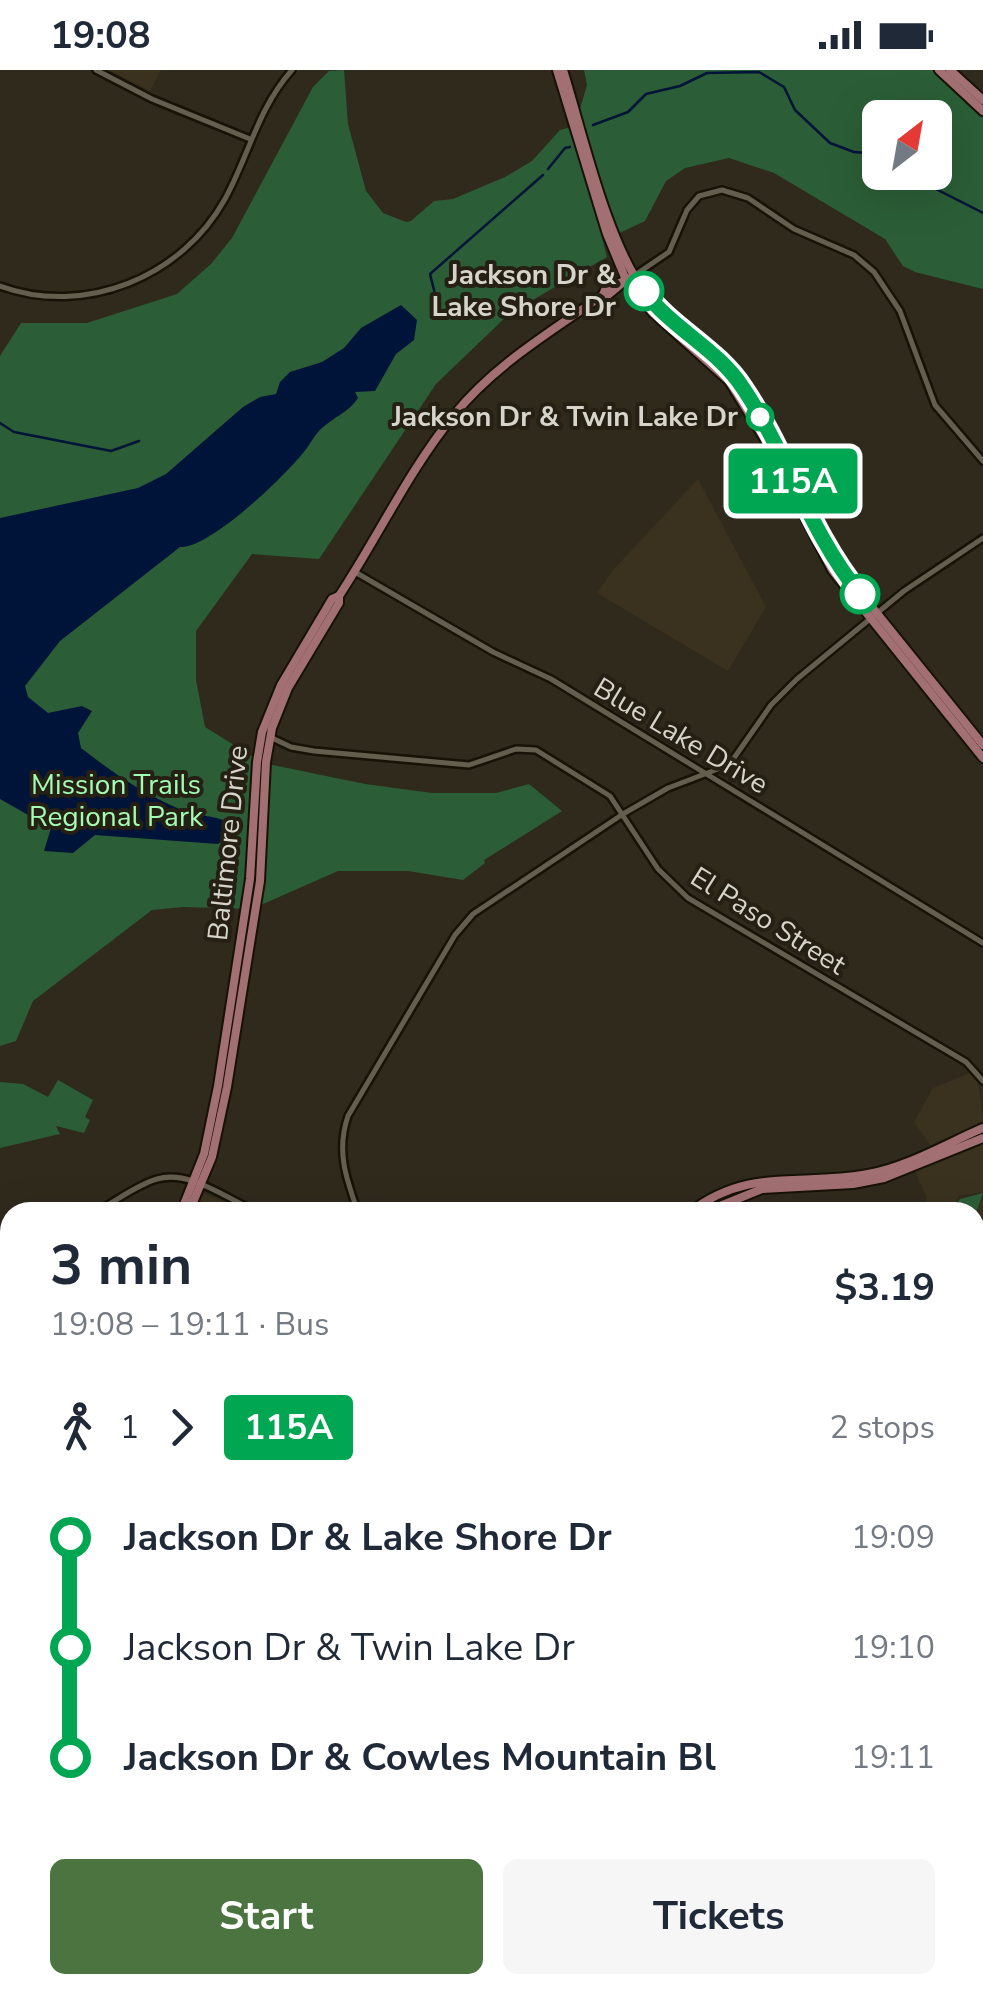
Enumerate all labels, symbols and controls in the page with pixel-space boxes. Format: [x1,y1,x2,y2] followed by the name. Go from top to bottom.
[50,10,151,61] text: 19:08
[862,100,952,190] north arrow
[862,100,952,190] map controls
[432,256,617,326] place label: Jackson Dr & Lake Shore Dr
[625,272,663,310] marker: Jackson Dr & Lake Shore Dr
[391,398,738,436] place label: Jackson Dr & Twin Lake Dr
[747,404,773,430] marker: Jackson Dr & Twin Lake Dr
[723,448,863,514] line badge: 115A
[748,458,838,505] text: 115A
[841,575,879,613] unlabelled marker
[587,669,775,803] street label: Blue Lake Drive
[199,744,257,942] street label: Baltimore Drive
[29,766,204,836] park label: Mission Trails Regional Park
[683,858,853,984] street label: El Paso Street
[50,1228,192,1303] text: 3 min
[834,1262,935,1313] text: $3.19
[50,1303,329,1346] text: 19:08 – 19:11 · Bus
[50,1400,105,1455] icon: walk
[154,1400,209,1455] icon: forward
[244,1404,333,1451] text: 115A
[120,1406,139,1449] text: 1
[829,1406,935,1449] text: 2 stops
[124,1512,612,1563] text: Jackson Dr & Lake Shore Dr
[851,1516,935,1559] text: 19:09
[124,1622,575,1673] text: Jackson Dr & Twin Lake Dr
[851,1626,935,1669] text: 19:10
[124,1732,716,1783] text: Jackson Dr & Cowles Mountain Bl
[851,1736,935,1779] text: 19:11
[50,1859,483,1974] button: Start
[503,1859,935,1974] button: Tickets

